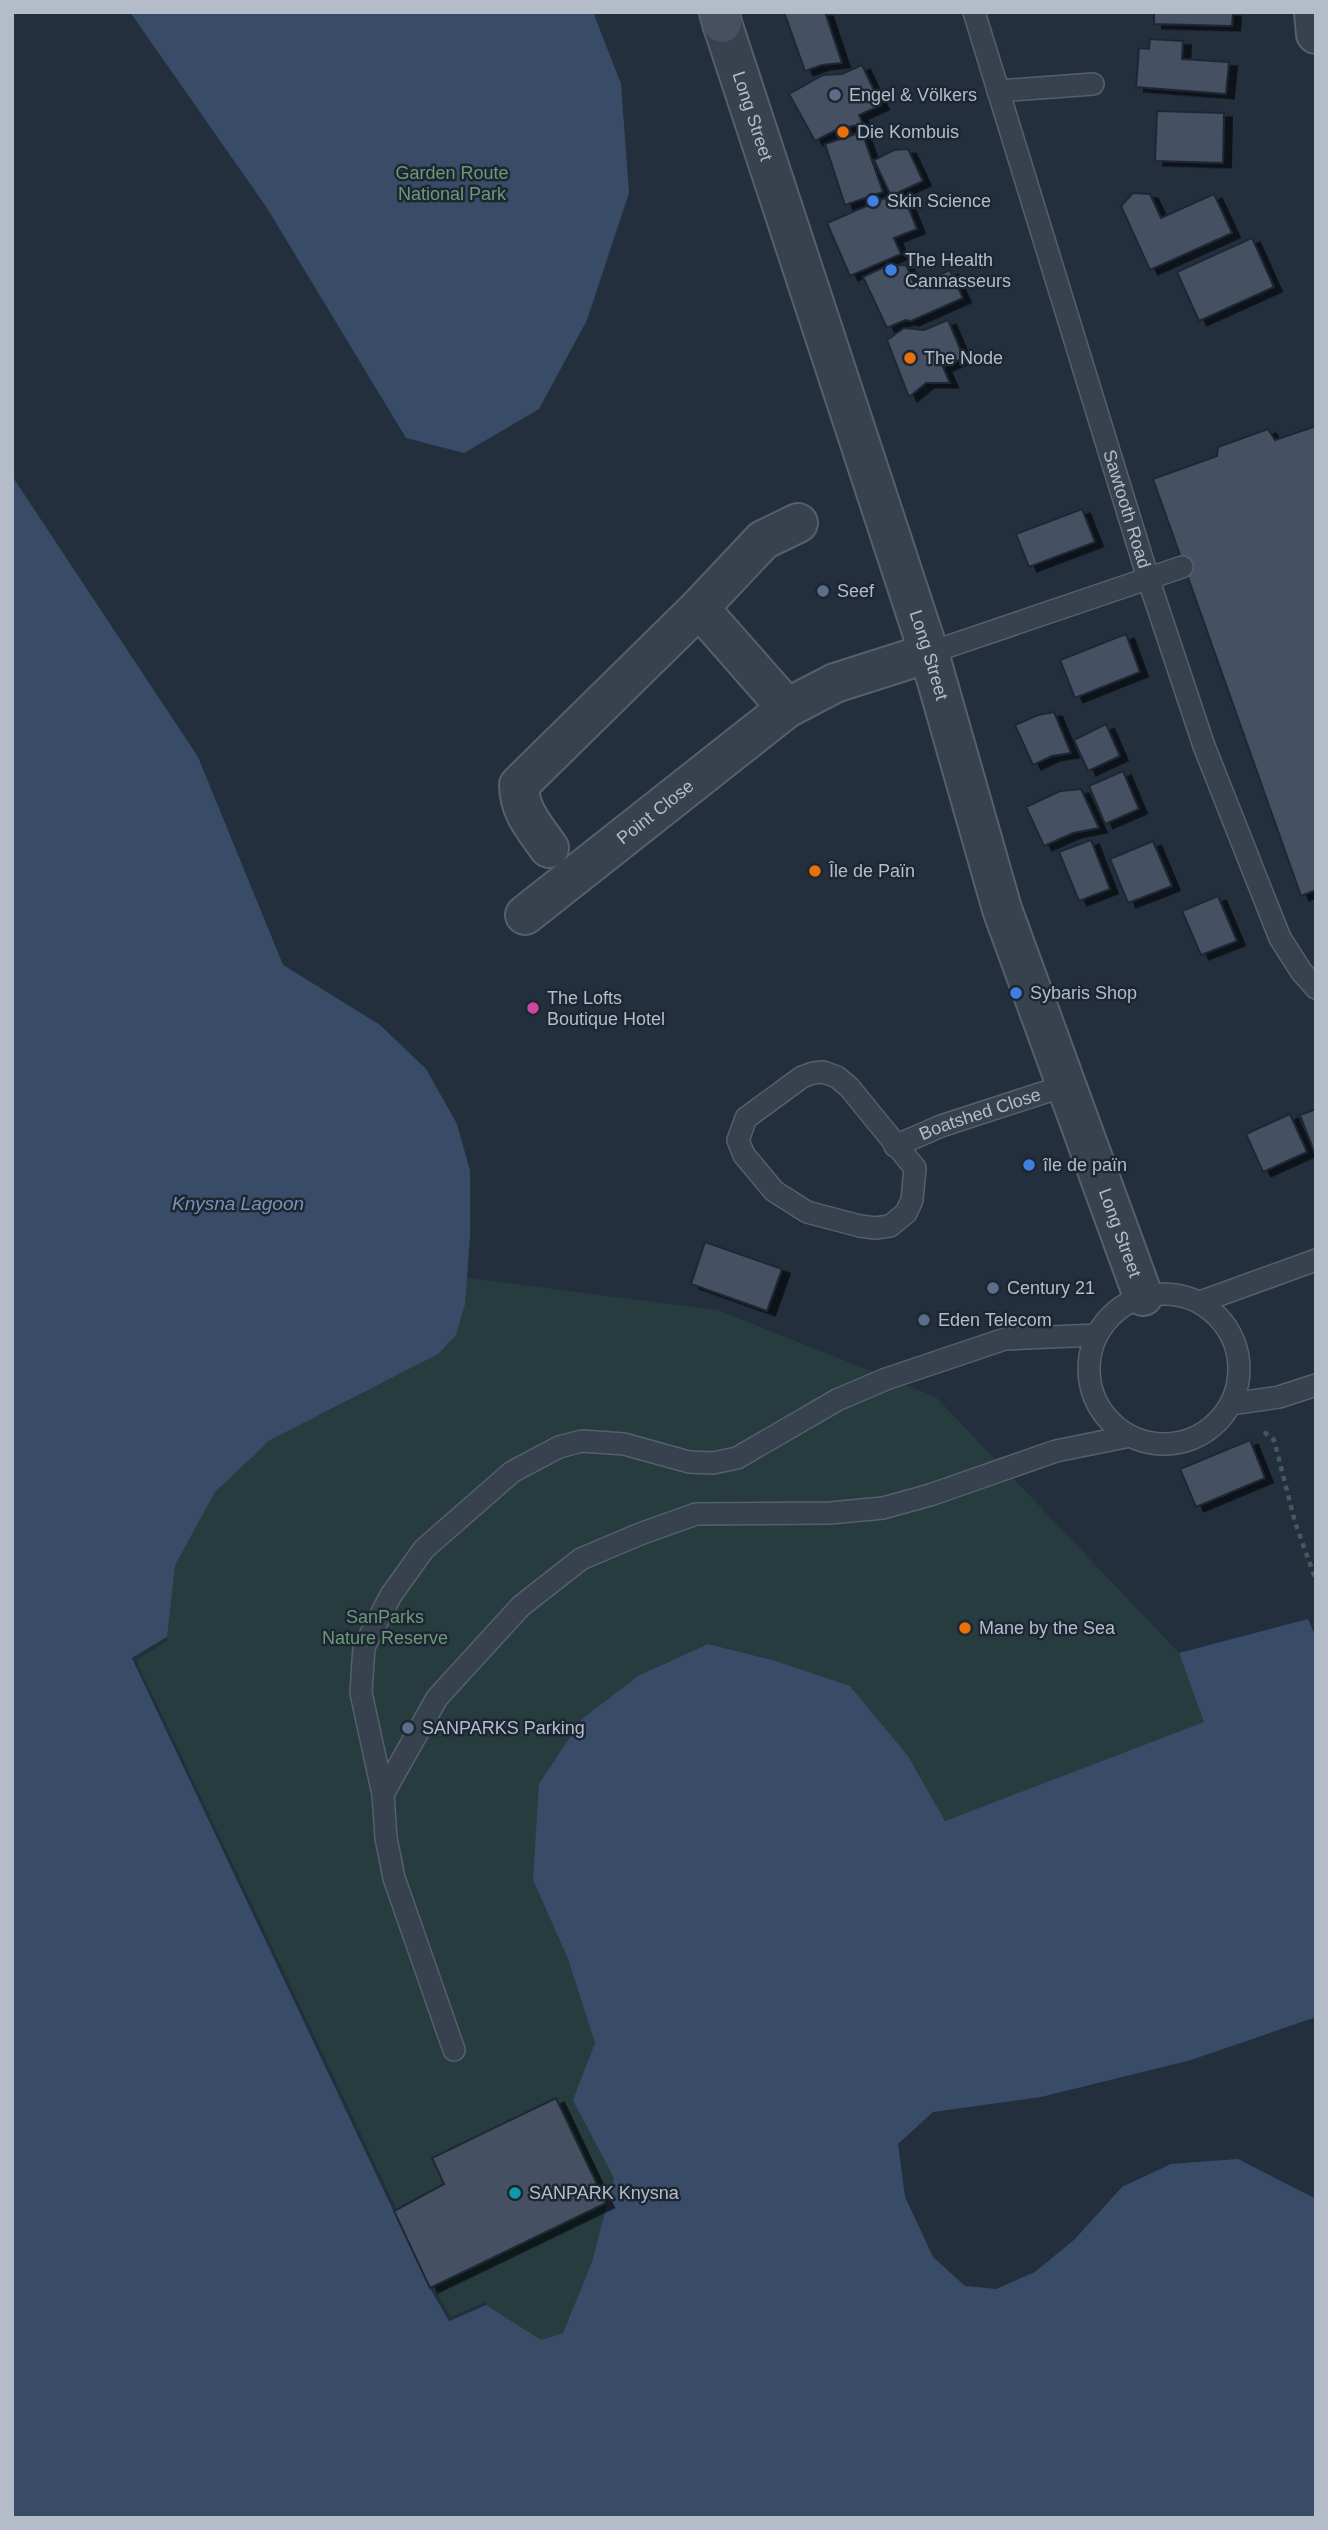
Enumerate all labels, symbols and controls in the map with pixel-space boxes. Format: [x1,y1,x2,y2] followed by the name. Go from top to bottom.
[729,69,777,163] street label: Long Street
[849,85,977,105] place label: Engel & Völkers
[827,87,843,103] marker: Engel & Völkers
[857,122,959,142] place label: Die Kombuis
[835,124,851,140] marker: Die Kombuis
[395,163,509,204] park label: Garden Route National Park
[887,191,991,211] place label: Skin Science
[865,193,881,209] marker: Skin Science
[905,250,1011,291] place label: The Health Cannasseurs
[883,262,899,278] marker: The Health Cannasseurs
[924,348,1003,368] place label: The Node
[902,350,918,366] marker: The Node
[1099,447,1154,571] street label: Sawtooth Road
[837,581,875,601] place label: Seef
[815,583,831,599] marker: Seef
[906,607,952,702] street label: Long Street
[613,776,698,848] street label: Point Close
[828,861,915,881] place label: Île de Païn
[807,863,823,879] marker: Île de Païn
[1030,983,1137,1003] place label: Sybaris Shop
[1008,985,1024,1001] marker: Sybaris Shop
[547,988,665,1029] place label: The Lofts Boutique Hotel
[525,1000,541,1016] marker: The Lofts Boutique Hotel
[916,1084,1043,1144] street label: Boatshed Close
[1042,1155,1127,1175] place label: île de païn
[1021,1157,1037,1173] marker: île de païn
[1095,1186,1145,1280] street label: Long Street
[172,1193,304,1214] water label: Knysna Lagoon
[1007,1278,1095,1298] place label: Century 21
[985,1280,1001,1296] marker: Century 21
[938,1310,1052,1330] place label: Eden Telecom
[916,1312,932,1328] marker: Eden Telecom
[322,1607,448,1648] park label: SanParks Nature Reserve
[979,1618,1116,1638] place label: Mane by the Sea
[957,1620,973,1636] marker: Mane by the Sea
[422,1718,585,1738] place label: SANPARKS Parking
[400,1720,416,1736] marker: SANPARKS Parking
[529,2183,680,2203] place label: SANPARK Knysna
[507,2185,523,2201] marker: SANPARK Knysna

